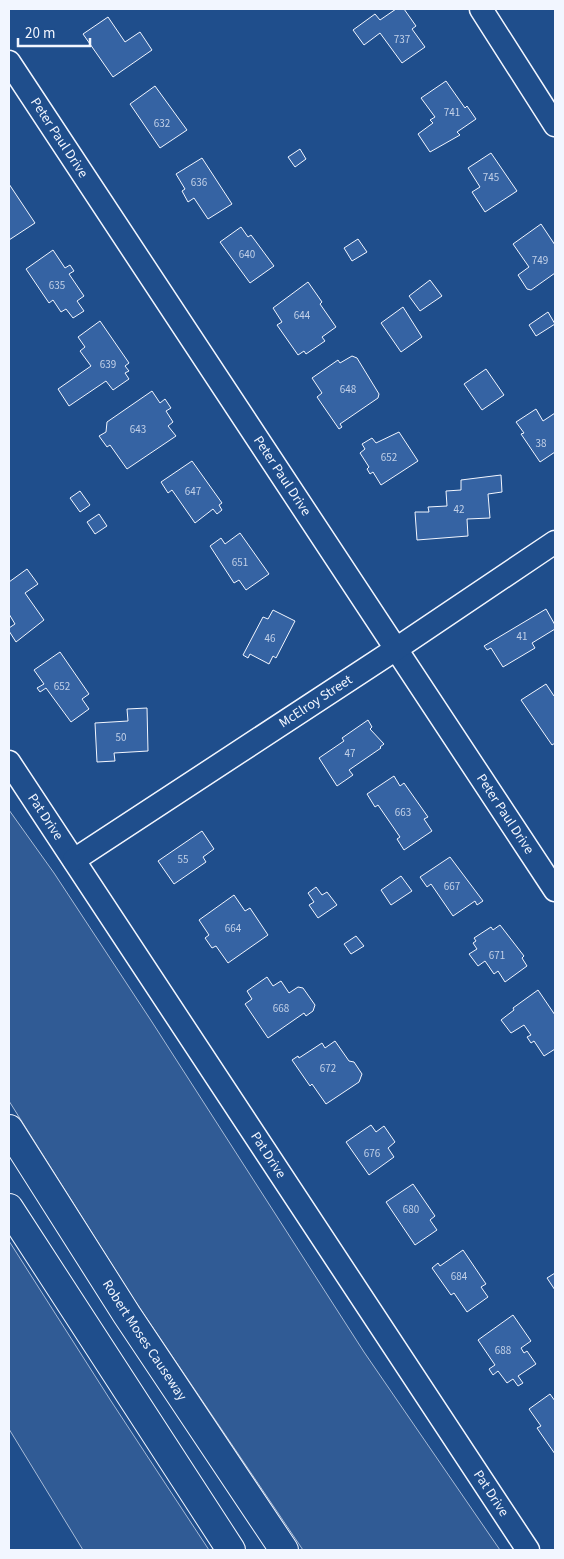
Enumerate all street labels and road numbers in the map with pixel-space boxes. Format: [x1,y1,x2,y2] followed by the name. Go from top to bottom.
[25,94,93,182] street label: Peter Paul Drive
[248,432,316,520] street label: Peter Paul Drive
[275,670,357,733] street label: McElroy Street
[471,770,539,858] street label: Peter Paul Drive
[23,790,68,844] street label: Pat Drive
[245,1128,291,1183] street label: Pat Drive
[97,1276,192,1405] street label: Robert Moses Causeway
[468,1466,514,1521] street label: Pat Drive

